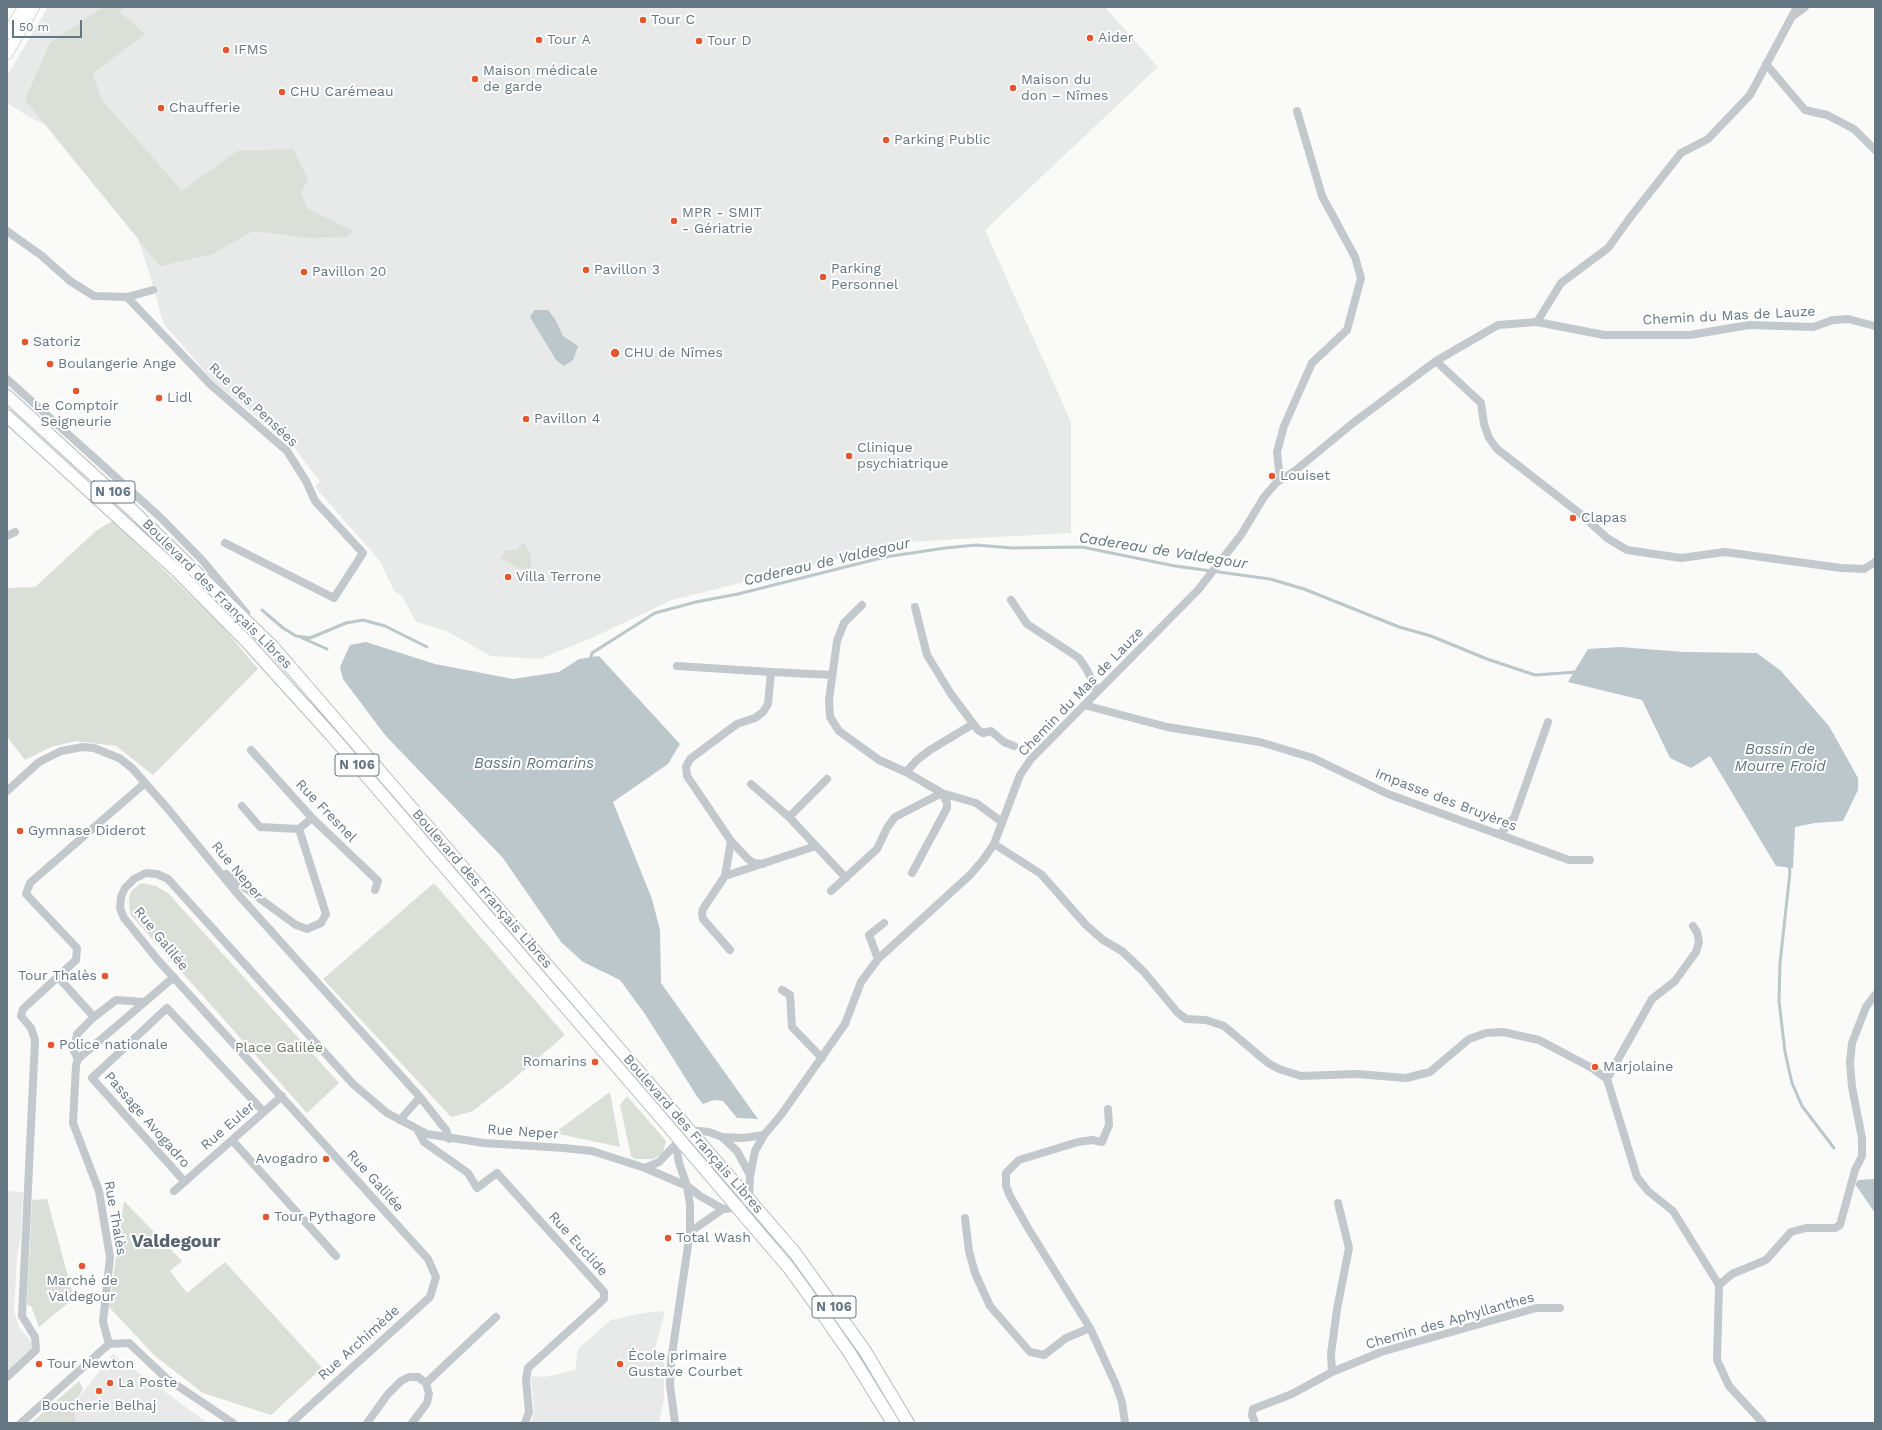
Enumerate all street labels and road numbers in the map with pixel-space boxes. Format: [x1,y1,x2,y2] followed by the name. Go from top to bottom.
[1642,303,1816,329] street label: Chemin du Mas de Lauze
[205,359,301,451] street label: Rue des Pensées
[91,481,135,503] road number: N 106
[139,516,295,672] street label: Boulevard des Français Libres
[1015,624,1147,760] street label: Chemin du Mas de Lauze
[335,754,379,776] road number: N 106
[1373,765,1519,835] street label: Impasse des Bruyères
[292,776,360,846] street label: Rue Fresnel
[408,806,556,972] street label: Boulevard des Français Libres
[208,838,266,904] street label: Rue Neper
[130,904,192,974] street label: Rue Galilée
[619,1051,767,1217] street label: Boulevard des Français Libres
[101,1068,193,1172] street label: Passage Avogadro
[198,1098,258,1154] street label: Rue Euler
[487,1121,559,1143] street label: Rue Neper
[343,1147,407,1215] street label: Rue Galilée
[100,1180,130,1256] street label: Rue Thalès
[545,1208,611,1280] street label: Rue Euclide
[1364,1289,1536,1353] street label: Chemin des Aphyllanthes
[812,1296,856,1318] road number: N 106
[315,1302,403,1384] street label: Rue Archimède

